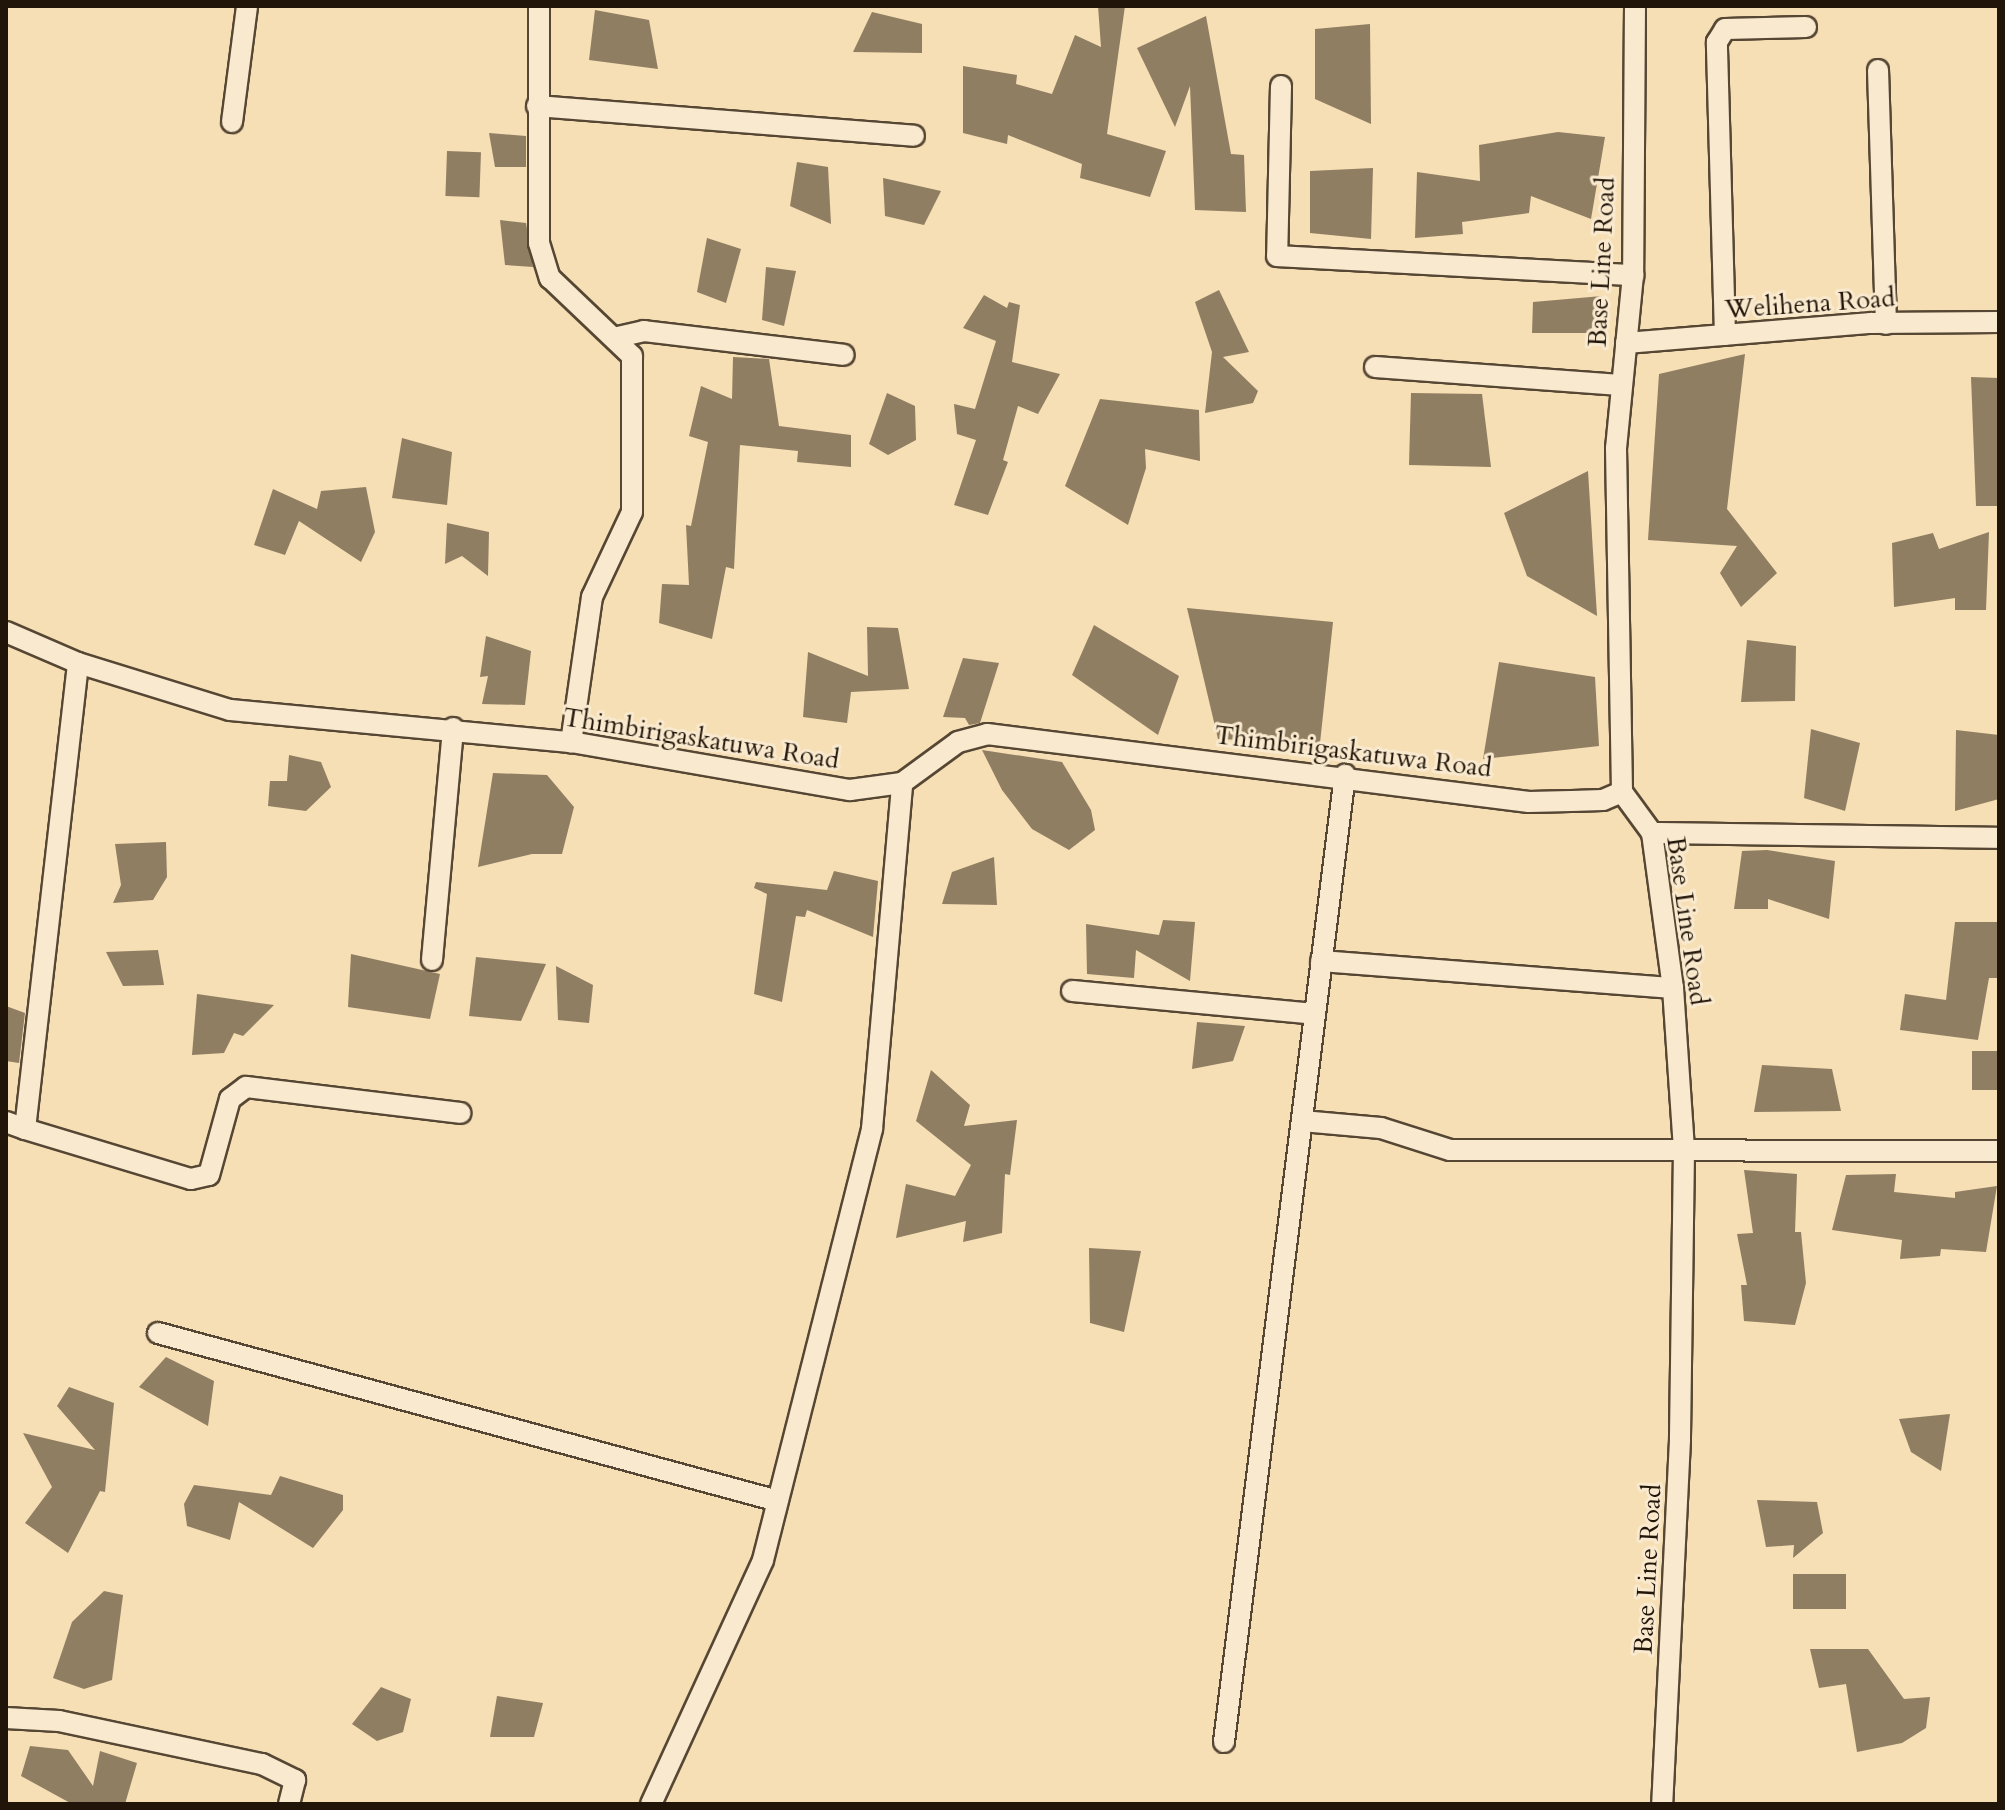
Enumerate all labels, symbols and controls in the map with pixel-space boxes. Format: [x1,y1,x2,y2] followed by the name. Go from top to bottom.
[1582,176,1622,348] street label: Base Line Road
[1724,282,1896,326] street label: Welihena Road
[561,702,841,776] street label: Thimbirigaskatuwa Road
[1213,720,1493,784] street label: Thimbirigaskatuwa Road
[1660,835,1714,1007] street label: Base Line Road
[1628,1483,1668,1655] street label: Base Line Road

